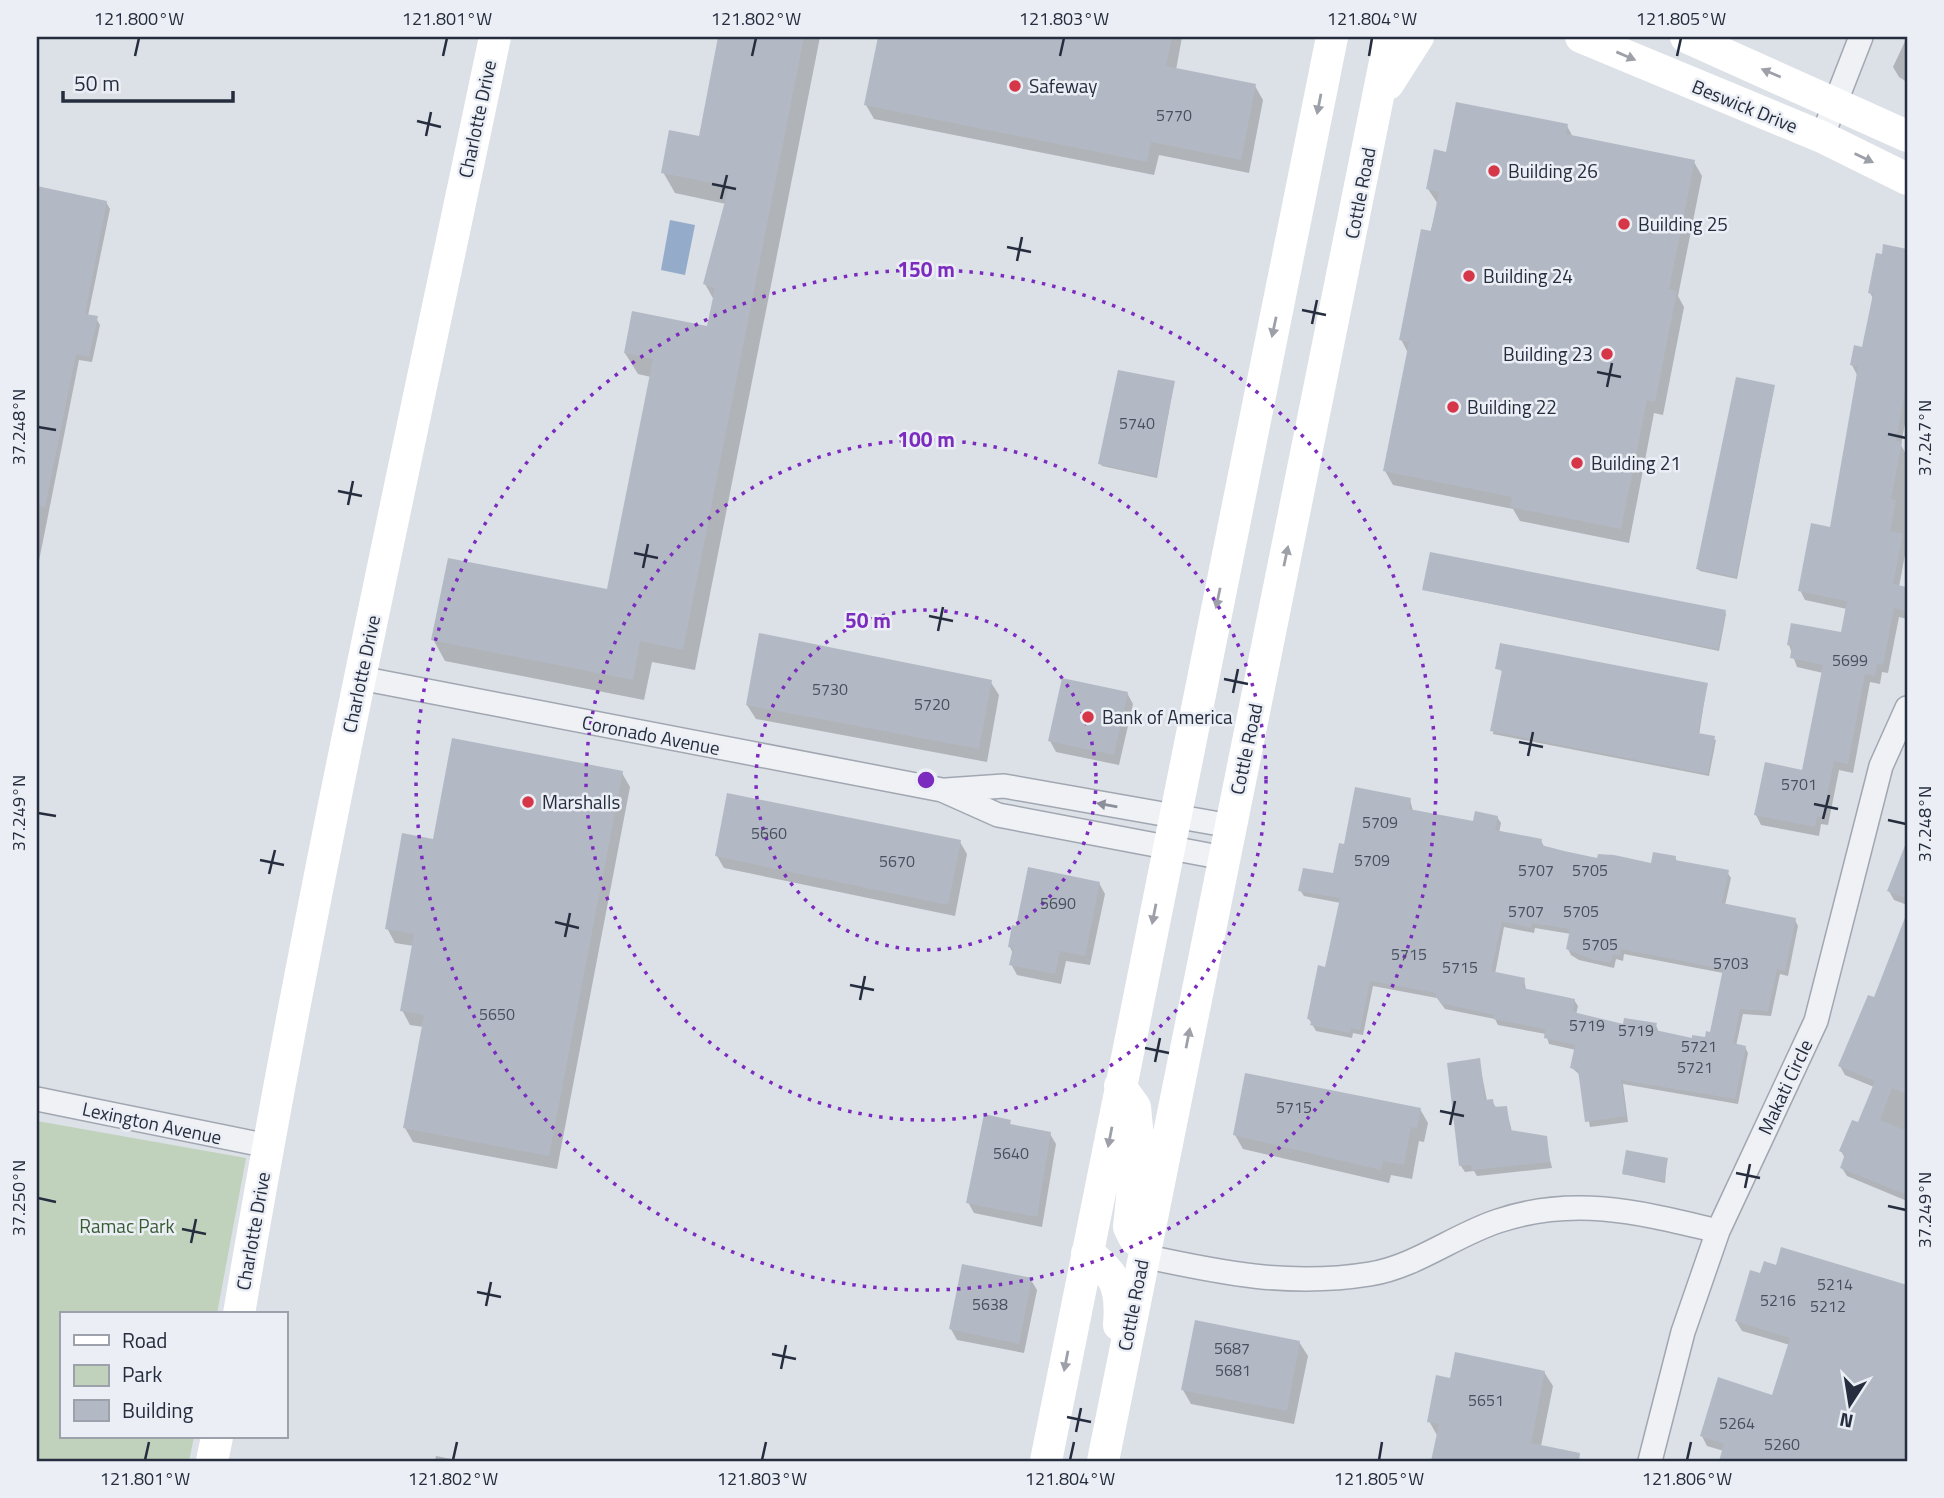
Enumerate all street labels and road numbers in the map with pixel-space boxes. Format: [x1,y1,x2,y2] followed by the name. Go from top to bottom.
[450,57,503,180] street label: Charlotte Drive
[1688,71,1802,140] street label: Beswick Drive
[1336,145,1383,241] street label: Cottle Road
[334,612,387,735] street label: Charlotte Drive
[1222,701,1269,797] street label: Cottle Road
[580,707,723,762] street label: Coronado Avenue
[1750,1034,1819,1139] street label: Makati Circle
[80,1094,224,1151] street label: Lexington Avenue
[228,1169,277,1292] street label: Charlotte Drive
[1109,1257,1156,1353] street label: Cottle Road

